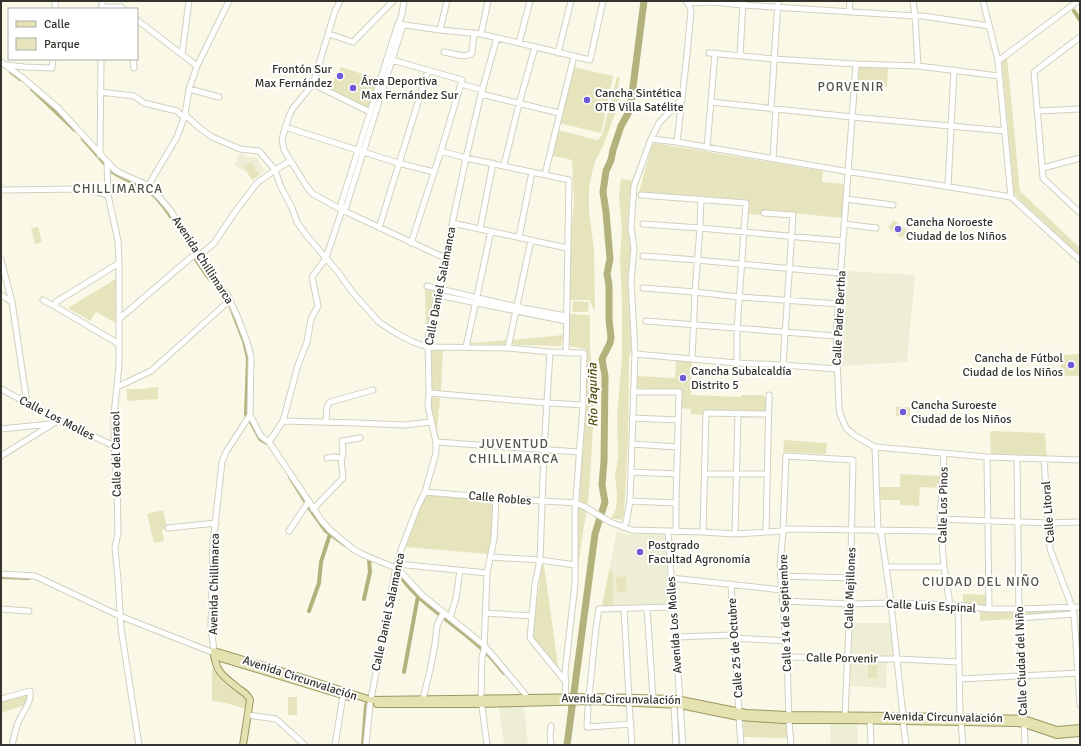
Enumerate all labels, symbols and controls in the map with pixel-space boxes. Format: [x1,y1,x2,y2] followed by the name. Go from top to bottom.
[8,8,138,60] legend
[44,17,70,32] text: Calle
[44,37,80,52] text: Parque
[255,62,333,91] place label: Frontón Sur Max Fernández
[335,71,345,81] marker: Frontón Sur Max Fernández
[361,74,459,103] place label: Área Deportiva Max Fernández Sur
[818,79,884,95] district label: PORVENIR
[348,83,358,93] marker: Área Deportiva Max Fernández Sur
[595,86,684,115] place label: Cancha Sintética OTB Villa Satélite
[582,95,592,105] marker: Cancha Sintética OTB Villa Satélite
[73,181,163,197] district label: CHILLIMARCA
[168,213,237,307] street label: Avenida Chillimarca
[906,215,1006,244] place label: Cancha Noroeste Ciudad de los Niños
[893,224,903,234] marker: Cancha Noroeste Ciudad de los Niños
[422,225,459,347] street label: Calle Daniel Salamanca
[830,270,849,366] street label: Calle Padre Bertha
[963,351,1063,380] place label: Cancha de Fútbol Ciudad de los Niños
[1066,360,1076,370] marker: Cancha de Fútbol Ciudad de los Niños
[584,362,602,427] water label: Río Taquiña
[691,364,792,393] place label: Cancha Subalcaldía Distrito 5
[678,373,688,383] marker: Cancha Subalcaldía Distrito 5
[16,393,97,444] street label: Calle Los Molles
[911,398,1011,427] place label: Cancha Suroeste Ciudad de los Niños
[898,407,908,417] marker: Cancha Suroeste Ciudad de los Niños
[108,410,125,497] street label: Calle del Caracol
[469,436,559,467] district label: JUVENTUD CHILLIMARCA
[935,466,952,544] street label: Calle Los Pinos
[1039,480,1058,544] street label: Calle Litoral
[468,488,532,509] street label: Calle Robles
[206,533,223,635] street label: Avenida Chillimarca
[648,538,750,567] place label: Postgrado Facultad Agronomía
[635,547,645,557] marker: Postgrado Facultad Agronomía
[842,547,859,629] street label: Calle Mejillones
[369,551,408,673] street label: Calle Daniel Salamanca
[776,554,795,672] street label: Calle 14 de Septiembre
[922,574,1040,590] district label: CIUDAD DEL NIÑO
[664,576,685,674] street label: Avenida Los Molles
[725,597,746,698] street label: Calle 25 de Octubre
[886,597,977,616] street label: Calle Luis Espinal
[1012,606,1031,716] street label: Calle Ciudad del Niño
[806,650,879,667] street label: Calle Porvenir
[241,653,359,704] street label: Avenida Circunvalación
[561,691,681,708] street label: Avenida Circunvalación
[883,709,1003,726] street label: Avenida Circunvalación

